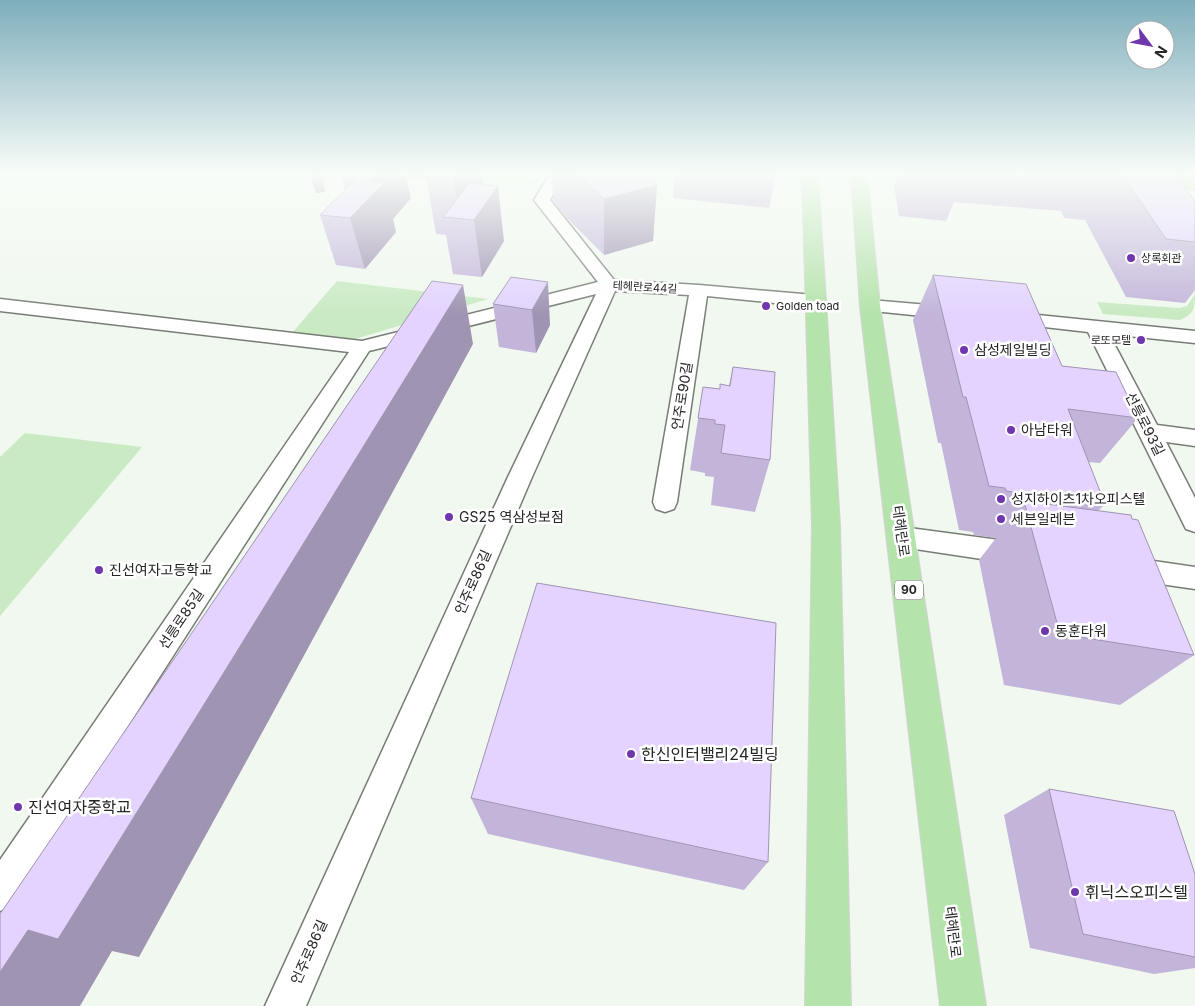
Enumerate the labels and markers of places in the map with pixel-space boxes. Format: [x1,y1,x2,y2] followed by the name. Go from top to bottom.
[1141,251,1181,265] place label: 상록회관
[1125,252,1137,264] marker: 상록회관
[776,299,839,313] place label: Golden toad
[760,300,772,312] marker: Golden toad
[1091,333,1131,347] place label: 로또모텔
[1135,334,1147,346] marker: 로또모텔
[974,341,1051,358] place label: 삼성제일빌딩
[958,344,970,356] marker: 삼성제일빌딩
[1021,421,1073,438] place label: 아남타워
[1005,424,1017,436] marker: 아남타워
[1011,490,1146,507] place label: 성지하이츠1차오피스텔
[995,493,1007,505] marker: 성지하이츠1차오피스텔
[459,508,564,525] place label: GS25 역삼성보점
[1011,510,1076,527] place label: 세븐일레븐
[443,511,455,523] marker: GS25 역삼성보점
[995,513,1007,525] marker: 세븐일레븐
[109,561,212,578] place label: 진선여자고등학교
[93,564,105,576] marker: 진선여자고등학교
[1055,622,1107,639] place label: 동훈타워
[1039,625,1051,637] marker: 동훈타워
[641,744,779,764] place label: 한신인터밸리24빌딩
[625,748,637,760] marker: 한신인터밸리24빌딩
[28,797,131,817] place label: 진선여자중학교
[12,801,24,813] marker: 진선여자중학교
[1085,882,1188,902] place label: 휘닉스오피스텔
[1069,886,1081,898] marker: 휘닉스오피스텔

